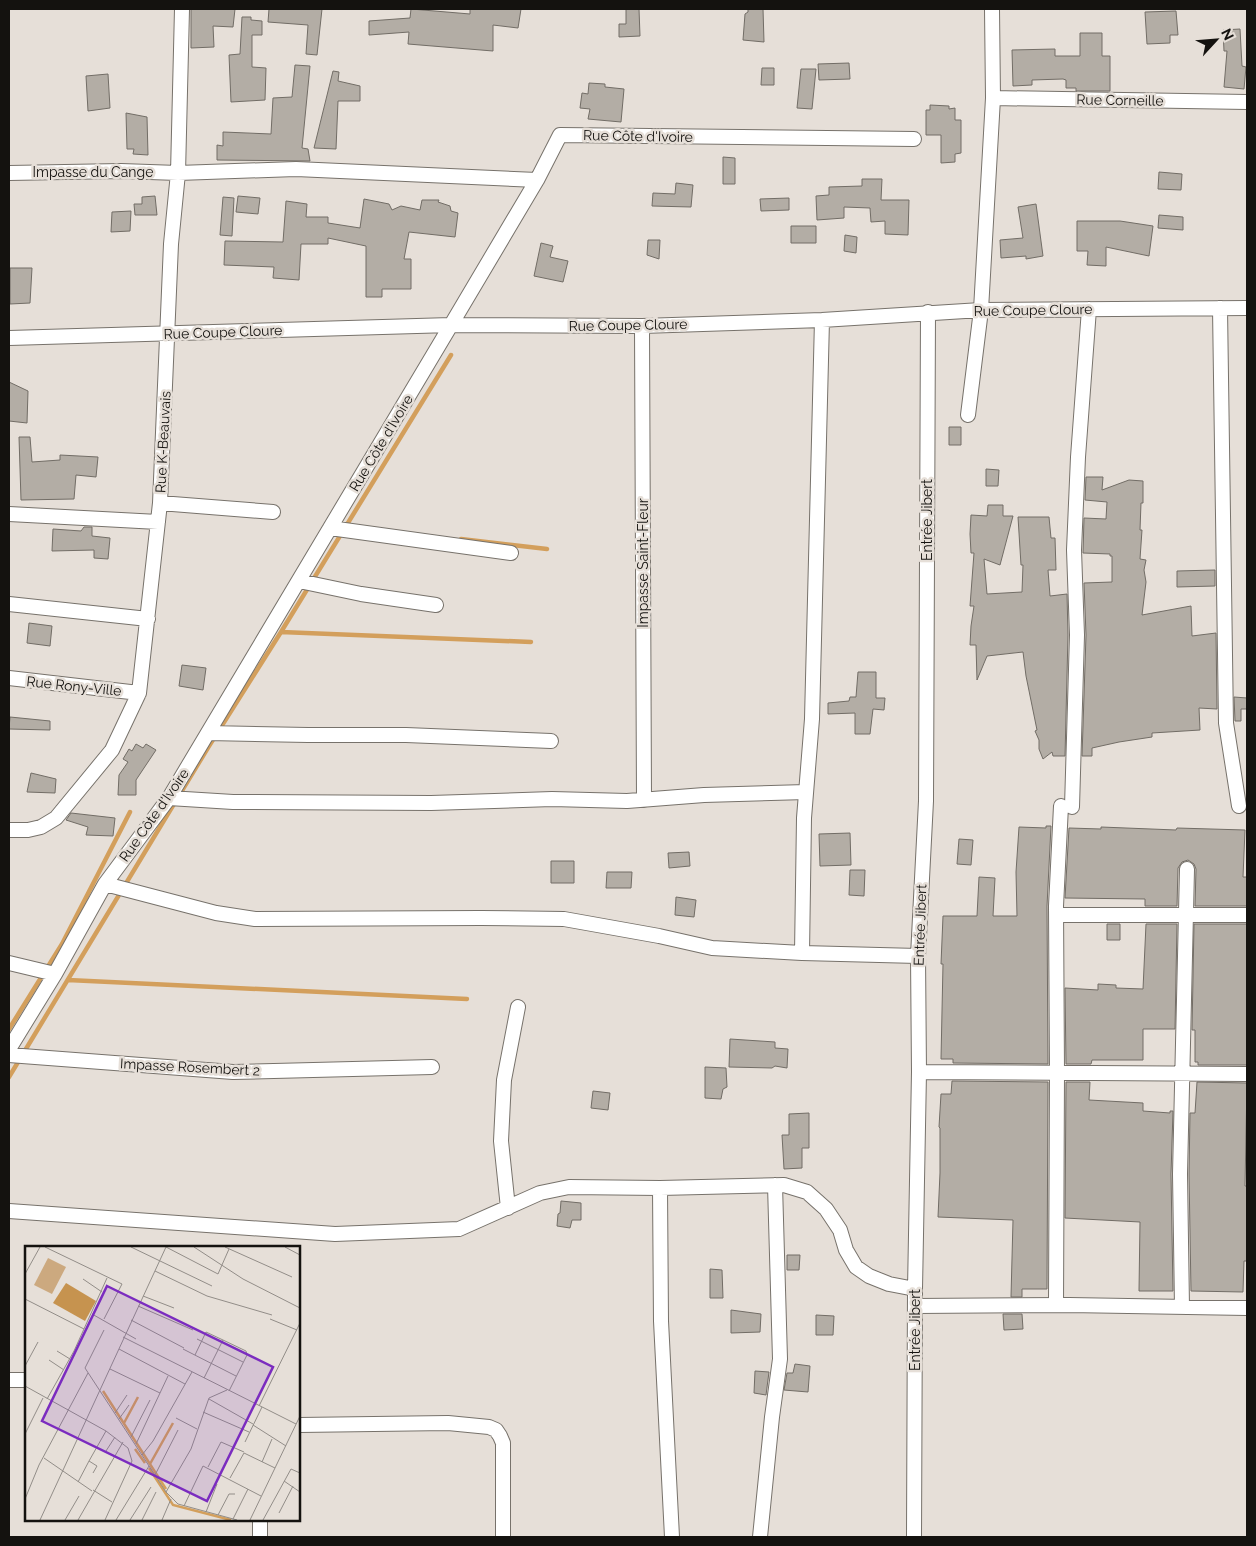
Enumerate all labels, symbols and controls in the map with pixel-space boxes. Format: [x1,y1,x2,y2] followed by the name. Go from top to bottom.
[1191,15,1241,65] north arrow
[1218,26,1237,43] text: N
[1076,91,1164,109] street label: Rue Corneille
[583,127,693,145] street label: Rue Côte d'Ivoire
[33,164,153,180] street label: Impasse du Cange
[973,301,1093,319] street label: Rue Coupe Cloure
[568,316,688,334] street label: Rue Coupe Cloure
[163,322,283,342] street label: Rue Coupe Cloure
[152,390,174,493] street label: Rue K-Beauvais
[346,392,416,494] street label: Rue Côte d'Ivoire
[919,479,935,561] street label: Entrée Jibert
[635,498,651,628] street label: Impasse Saint-Fleur
[26,673,122,699] street label: Rue Rony-Ville
[116,765,192,865] street label: Rue Côte d'Ivoire
[911,884,929,966] street label: Entrée Jibert
[120,1055,260,1079] street label: Impasse Rosembert 2
[25,1246,300,1521] inset map
[907,1289,923,1371] street label: Entrée Jibert

